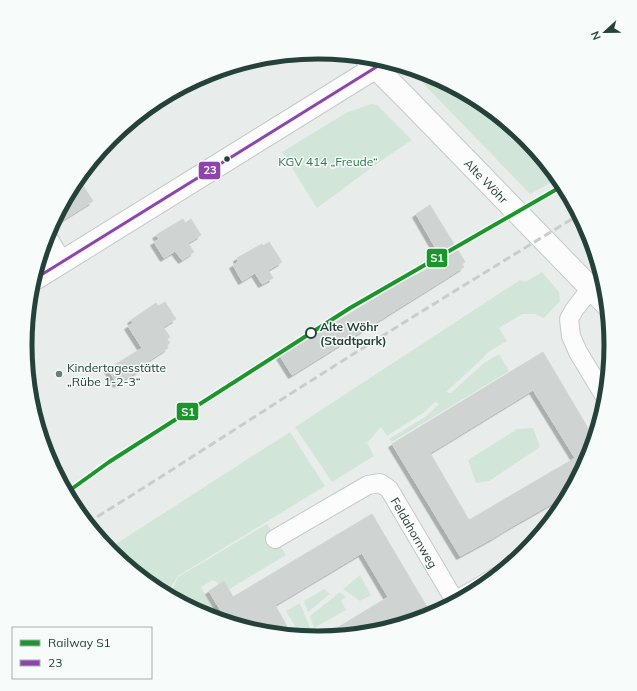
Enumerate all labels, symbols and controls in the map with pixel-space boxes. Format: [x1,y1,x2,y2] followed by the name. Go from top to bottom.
[585,12,625,52] north arrow
[588,29,604,42] text: N
[222,154,232,164] unlabelled marker
[278,154,378,169] park label: KGV 414 „Freude“
[461,155,512,207] street label: Alte Wöhr
[198,161,221,180] line badge: 23
[203,163,217,177] text: 23
[426,248,448,268] line badge: S1
[430,251,444,265] text: S1
[320,319,386,348] place label: Alte Wöhr (Stadtpark)
[305,327,317,339] marker: Alte Wöhr (Stadtpark)
[67,360,166,389] place label: Kindertagesstätte „Rübe 1-2-3“
[54,369,64,379] marker: Kindertagesstätte „Rübe 1-2-3“
[176,402,199,421] line badge: S1
[181,405,195,419] text: S1
[388,494,441,571] street label: Feldahornweg
[12,627,152,679] legend
[48,635,111,650] text: Railway S1
[48,655,62,670] text: 23

